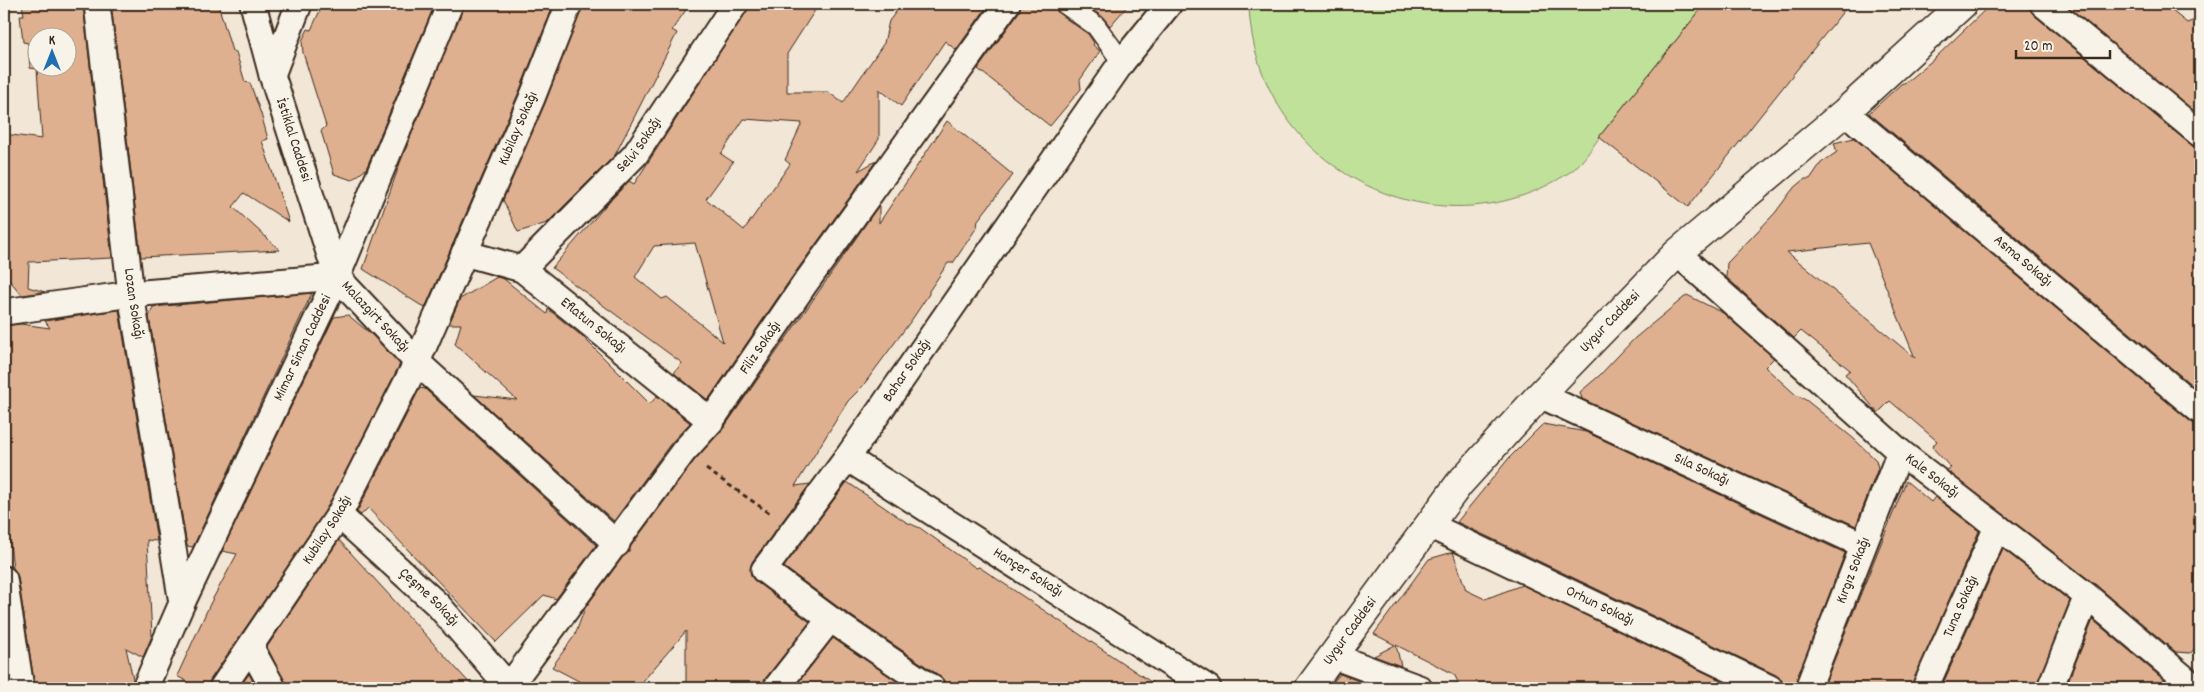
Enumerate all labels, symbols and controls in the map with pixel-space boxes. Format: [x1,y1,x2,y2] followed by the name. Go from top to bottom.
[28,28,78,78] north arrow
[2016,28,2110,60] scale bar
[49,31,56,51] text: K
[2024,36,2052,58] text: 20 m
[493,88,544,169] street label: Kubilay Sokağı
[269,95,317,185] street label: İstiklal Caddesi
[612,113,668,178] street label: Selvi Sokağı
[1988,230,2057,293] street label: Asma Sokağı
[117,267,149,341] street label: Lozan Sokağı
[335,276,415,358] street label: Malazgirt Sokağı
[1575,286,1646,358] street label: Uygur Caddesi
[268,291,338,405] street label: Mimar Sinan Caddesi
[555,292,631,360] street label: Eflatun Sokağı
[735,317,787,379] street label: Filiz Sokağı
[878,334,938,407] street label: Bahar Sokağı
[1670,448,1733,493] street label: Sıla Sokağı
[1900,448,1964,505] street label: Kale Sokağı
[297,492,358,569] street label: Kubilay Sokağı
[1831,534,1877,607] street label: Kırgız Sokağı
[988,542,1067,604] street label: Hançer Sokağı
[394,563,464,632] street label: Çeşme Sokağı
[1938,572,1985,641] street label: Tuna Sokağı
[1561,581,1638,632] street label: Orhun Sokağı
[1318,593,1383,670] street label: Uygur Caddesi

